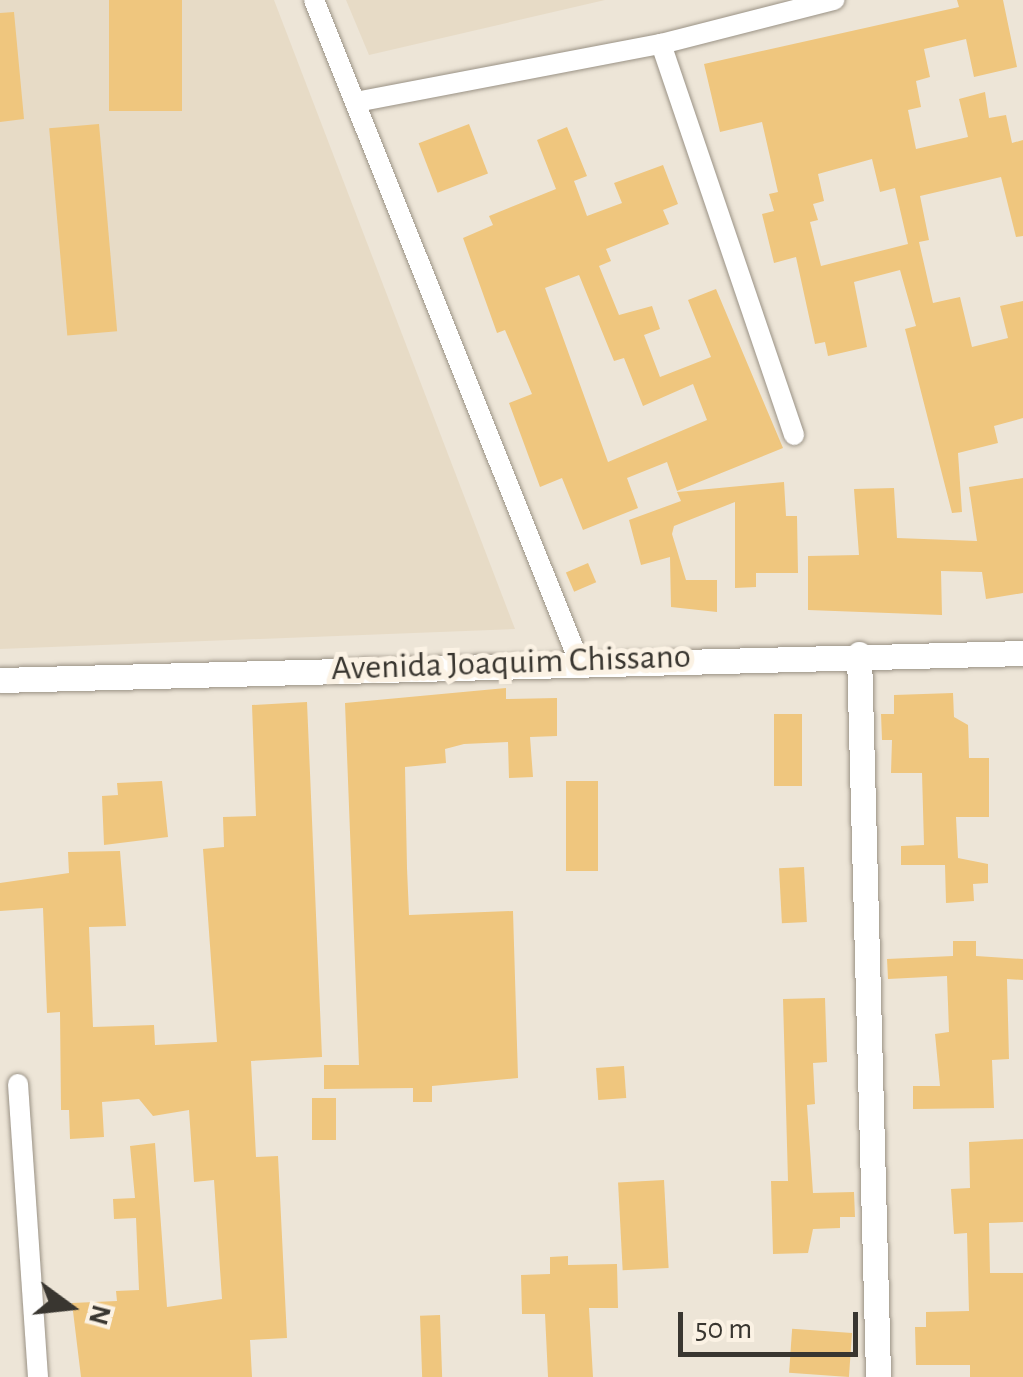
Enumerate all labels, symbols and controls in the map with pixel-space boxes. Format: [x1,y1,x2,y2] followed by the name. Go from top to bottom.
[330,636,692,690] street label: Avenida Joaquim Chissano
[20,1257,120,1357] north arrow
[683,1292,863,1354] scale bar
[83,1302,115,1328] text: N
[695,1314,752,1344] text: 50 m

